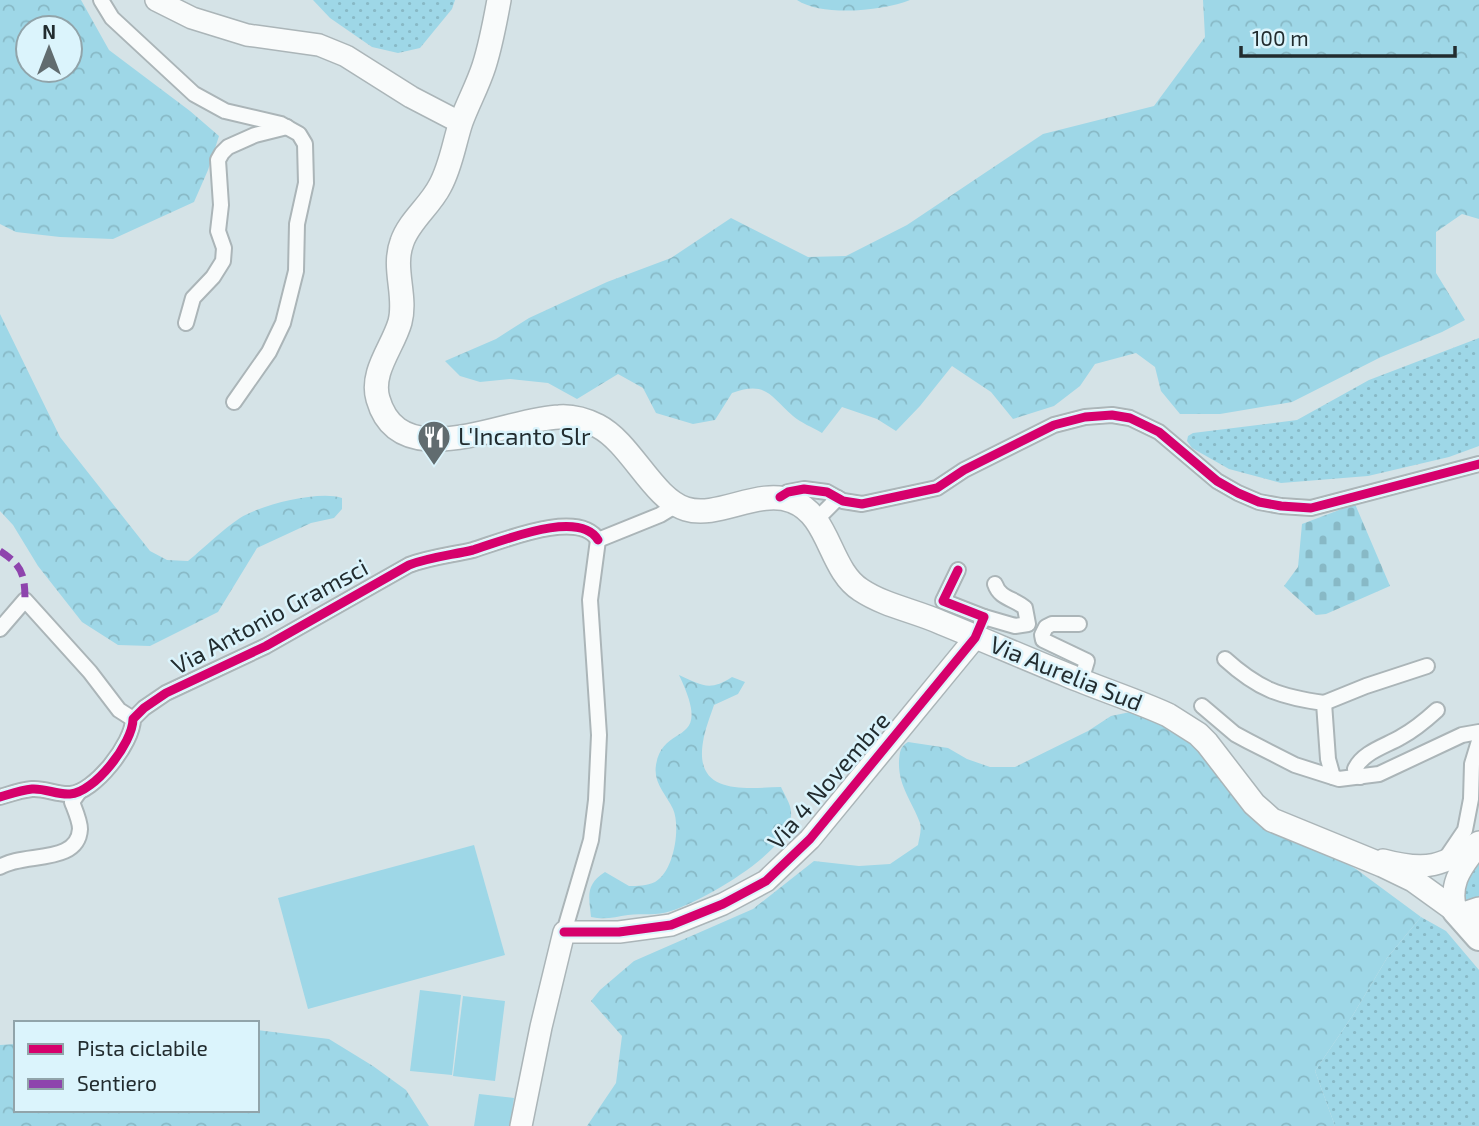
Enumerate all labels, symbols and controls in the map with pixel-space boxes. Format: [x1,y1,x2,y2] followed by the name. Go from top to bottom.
[14,14,84,84] north arrow
[1241,14,1454,58] scale bar
[42,20,56,43] text: N
[1252,25,1309,50] text: 100 m
[415,418,453,467] restaurant icon: L'Incanto Slr
[458,421,591,450] place label: L'Incanto Slr
[166,552,372,680] street label: Via Antonio Gramsci
[986,629,1147,716] street label: Via Aurelia Sud
[761,706,895,854] street label: Via 4 Novembre
[14,1021,259,1112] legend
[77,1035,208,1060] text: Pista ciclabile
[77,1070,157,1095] text: Sentiero

